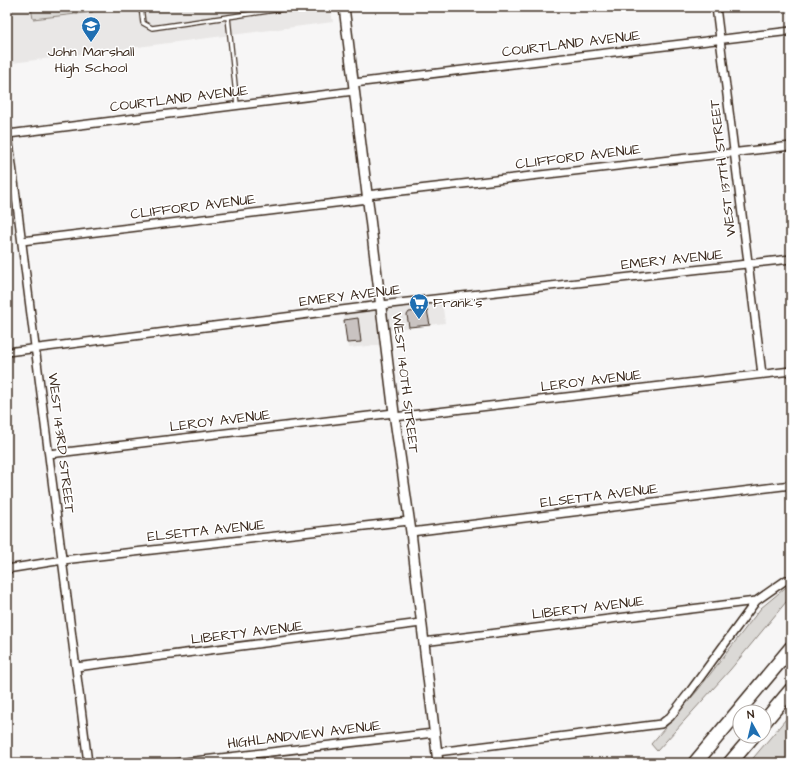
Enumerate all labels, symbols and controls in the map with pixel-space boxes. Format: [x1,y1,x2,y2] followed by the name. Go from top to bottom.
[80,15,102,43] school or university icon: John Marshall High School
[501,26,642,62] street label: COURTLAND AVENUE
[48,42,134,78] place label: John Marshall High School
[109,81,250,117] street label: COURTLAND AVENUE
[705,98,741,238] street label: WEST 137TH STREET
[514,139,643,175] street label: CLIFFORD AVENUE
[129,189,258,225] street label: CLIFFORD AVENUE
[620,245,725,275] street label: EMERY AVENUE
[298,280,403,312] street label: EMERY AVENUE
[408,292,430,320] supermarket icon: Frank's
[433,293,482,313] place label: Frank's
[386,312,424,454] street label: WEST 140TH STREET
[539,365,643,397] street label: LEROY AVENUE
[42,372,80,514] street label: WEST 143RD STREET
[168,405,272,437] street label: LEROY AVENUE
[539,479,660,513] street label: ELSETTA AVENUE
[146,515,267,547] street label: ELSETTA AVENUE
[531,591,646,625] street label: LIBERTY AVENUE
[190,616,305,650] street label: LIBERTY AVENUE
[732,704,772,744] north arrow
[746,707,755,723] text: N
[226,716,382,754] street label: HIGHLANDVIEW AVENUE

